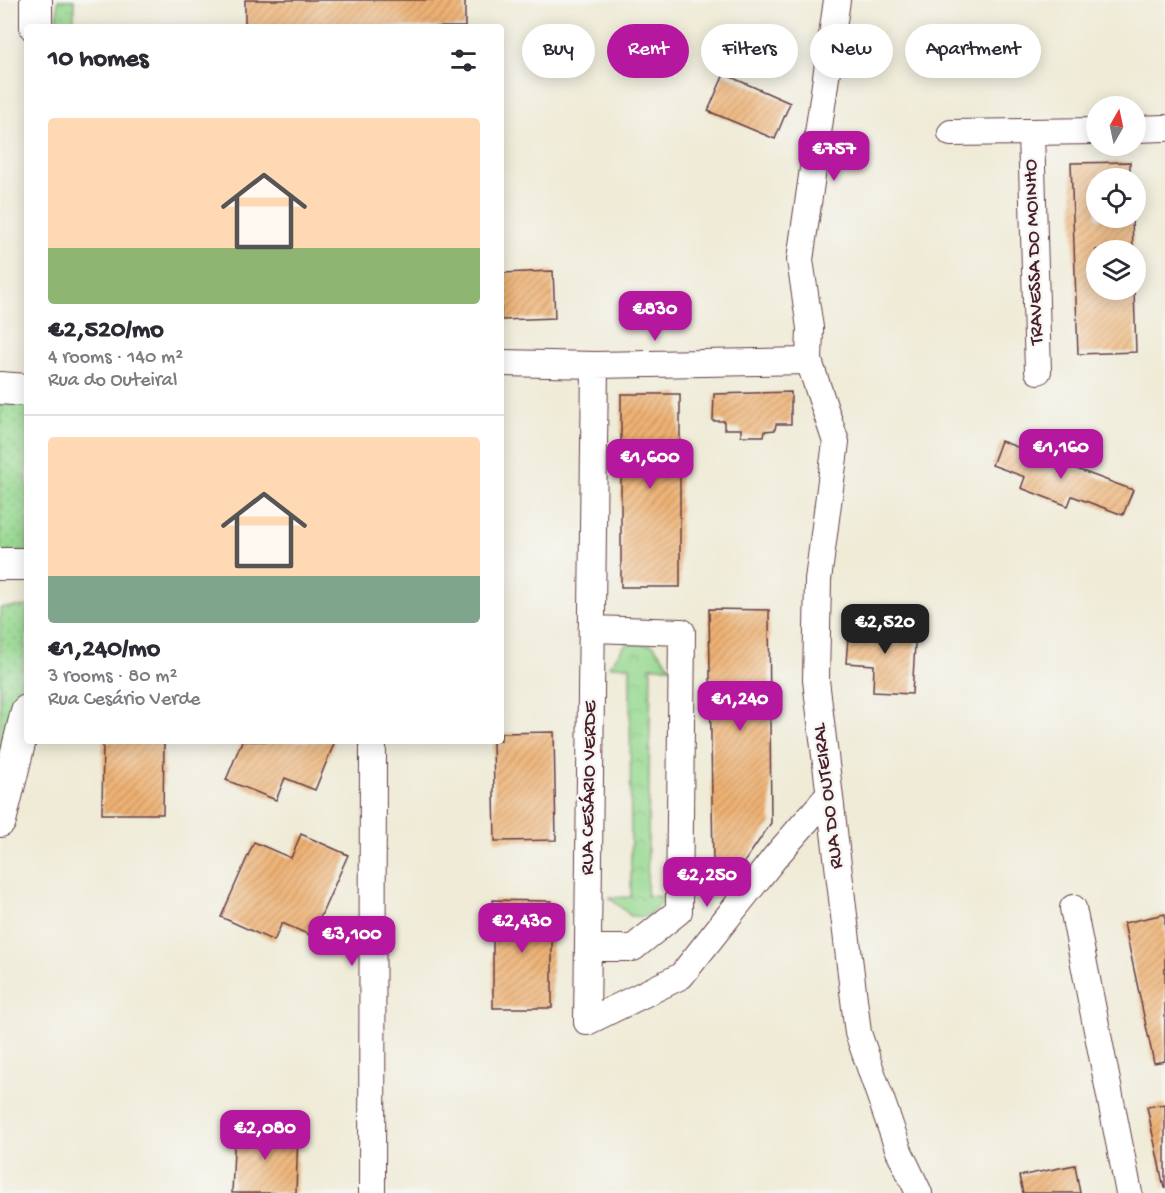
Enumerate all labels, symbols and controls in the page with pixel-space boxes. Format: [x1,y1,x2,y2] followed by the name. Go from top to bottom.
[522,24,595,78] chip: Buy
[607,24,689,78] chip: Rent
[701,24,798,78] chip: Filters
[810,24,893,78] chip: New
[905,24,1041,78] chip: Apartment
[447,44,480,77] icon: filters
[48,45,148,76] text: 10 homes
[1086,96,1146,156] north arrow
[1086,96,1146,300] map controls
[798,131,870,182] pin: €757
[812,139,856,162] text: €757
[210,157,318,265] icon: home
[1020,159,1050,346] street label: TRAVESSA DO MOINHO
[1086,168,1146,228] button: locate
[1086,240,1146,300] button: layers
[619,291,691,342] pin: €830
[633,299,677,322] text: €830
[48,316,164,347] text: €2,520/mo
[48,347,183,370] text: 4 rooms · 140 m²
[48,370,177,393] text: Rua do Outeiral
[1012,429,1110,480] pin: €1,160
[1033,437,1089,460] text: €1,160
[601,439,699,490] pin: €1,600
[620,447,680,470] text: €1,600
[210,476,318,584] icon: home
[836,604,934,655] pin: €2,520
[855,612,915,635] text: €2,520
[48,635,160,666] text: €1,240/mo
[48,666,177,689] text: 3 rooms · 80 m²
[691,681,789,732] pin: €1,240
[48,689,200,712] text: Rua Cesário Verde
[712,689,768,712] text: €1,240
[575,699,603,875] street label: RUA CESÁRIO VERDE
[809,721,849,870] street label: RUA DO OUTEIRAL
[658,857,756,908] pin: €2,250
[677,865,737,888] text: €2,250
[473,903,571,954] pin: €2,430
[492,911,552,934] text: €2,430
[303,916,401,967] pin: €3,100
[322,924,382,947] text: €3,100
[216,1110,314,1161] pin: €2,080
[234,1118,296,1141] text: €2,080

